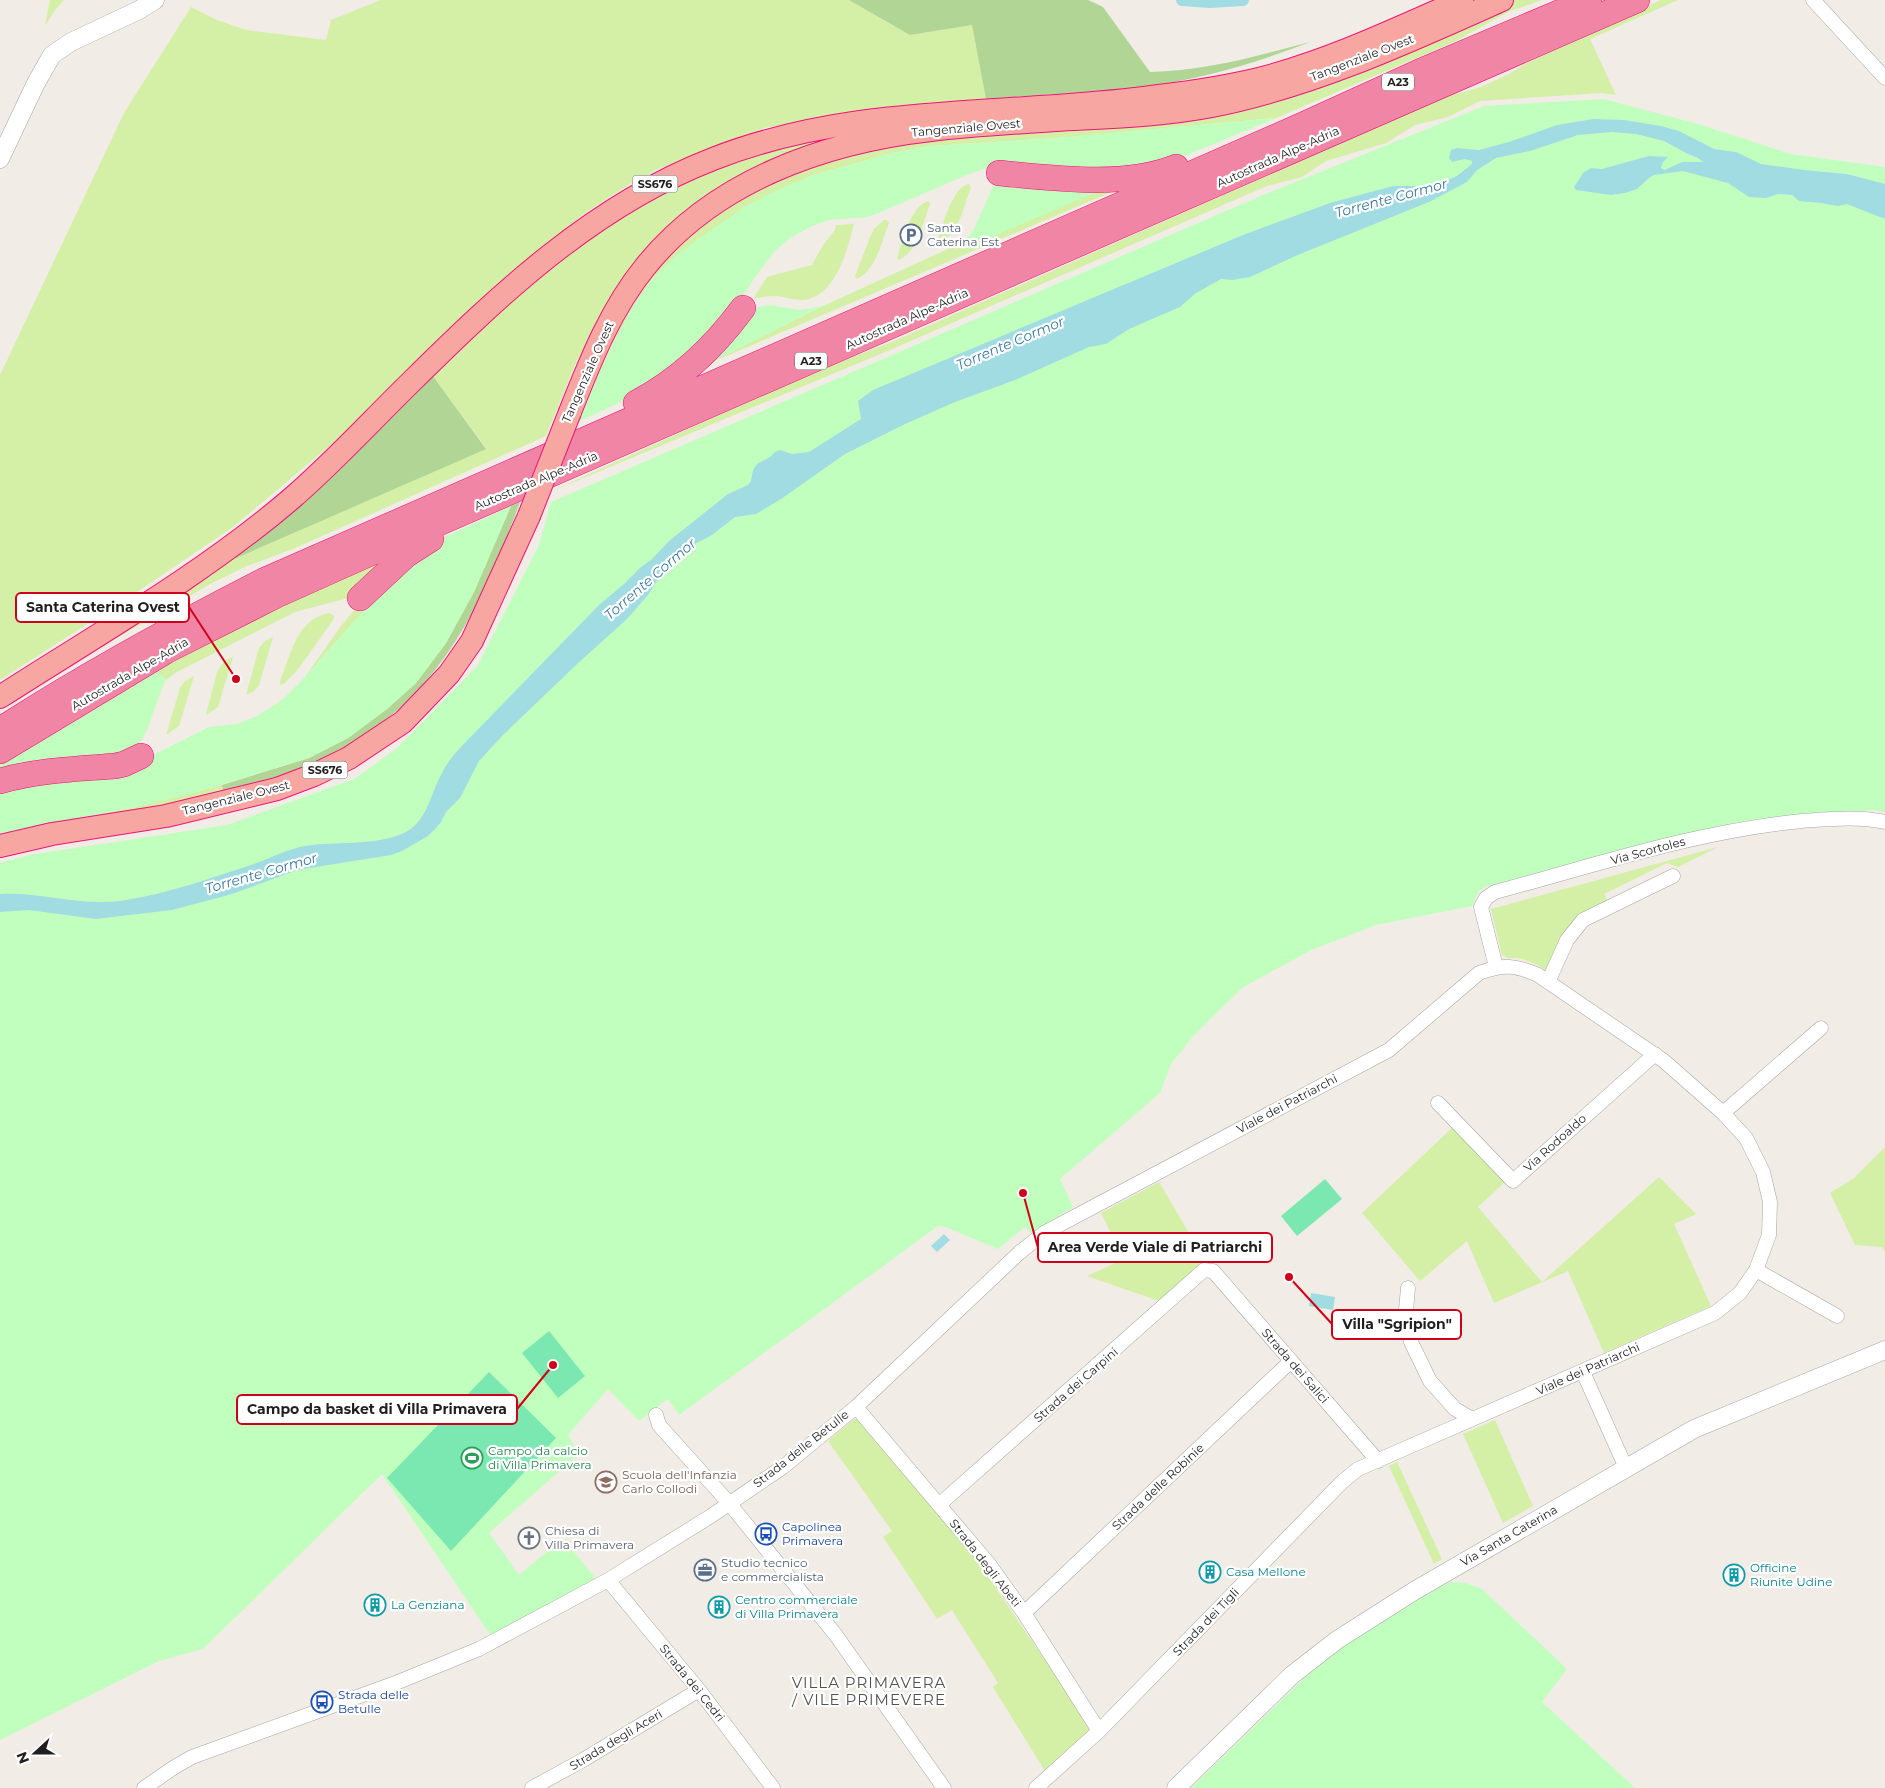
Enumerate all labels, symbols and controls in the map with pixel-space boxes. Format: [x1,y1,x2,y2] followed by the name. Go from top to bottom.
[1308,31,1416,84] street label: Tangenziale Ovest
[1382,74,1414,90] road number: A23
[911,115,1021,140] street label: Tangenziale Ovest
[1214,123,1341,190] street label: Autostrada Alpe-Adria
[1333,174,1450,222] water label: Torrente Cormor
[632,175,678,192] road number: SS676
[927,220,999,249] place label: Santa Caterina Est
[899,223,923,247] parking icon: Santa Caterina Est
[843,285,970,352] street label: Autostrada Alpe-Adria
[953,312,1067,374] water label: Torrente Cormor
[558,319,617,425] street label: Tangenziale Ovest
[795,352,827,370] road number: A23
[472,448,600,513] street label: Autostrada Alpe-Adria
[600,534,700,624] water label: Torrente Cormor
[16,593,189,622] callout: Santa Caterina Ovest
[26,598,180,616] text: Santa Caterina Ovest
[69,634,191,713] street label: Autostrada Alpe-Adria
[302,762,348,778] road number: SS676
[181,777,291,818] street label: Tangenziale Ovest
[1609,833,1687,868] street label: Via Scortoles
[203,848,319,898] water label: Torrente Cormor
[1234,1071,1340,1136] street label: Viale dei Patriarchi
[1520,1110,1589,1175] street label: Via Rodoaldo
[1038,1233,1272,1262] callout: Area Verde Viale di Patriarchi
[1047,1238,1262,1256] text: Area Verde Viale di Patriarchi
[1332,1310,1461,1339] callout: Villa "Sgripion"
[1341,1315,1452,1333] text: Villa "Sgripion"
[1259,1325,1332,1406] street label: Strada dei Salici
[1534,1339,1642,1398] street label: Viale dei Patriarchi
[1030,1344,1121,1425] street label: Strada dei Carpini
[237,1395,517,1424] callout: Campo da basket di Villa Primavera
[247,1400,507,1418] text: Campo da basket di Villa Primavera
[750,1407,851,1491] street label: Strada delle Betulle
[1109,1440,1207,1533] street label: Strada delle Robinie
[488,1443,592,1472] place label: Campo da calcio di Villa Primavera
[460,1446,484,1470] sports icon: Campo da calcio di Villa Primavera
[622,1467,737,1496] place label: Scuola dell'Infanzia Carlo Collodi
[594,1470,618,1494] school or university icon: Scuola dell'Infanzia Carlo Collodi
[1458,1502,1560,1569] street label: Via Santa Caterina
[946,1516,1024,1610] street label: Strada degli Abeti
[782,1519,843,1548] place label: Capolinea Primavera
[754,1522,778,1546] bus stop icon: Capolinea Primavera
[545,1523,634,1552] place label: Chiesa di Villa Primavera
[517,1526,541,1550] church icon: Chiesa di Villa Primavera
[721,1555,824,1584] place label: Studio tecnico e commercialista
[693,1558,717,1582] office icon: Studio tecnico e commercialista
[1198,1560,1222,1584] building icon: Casa Mellone
[1750,1560,1832,1589] place label: Officine Riunite Udine
[1722,1563,1746,1587] building icon: Officine Riunite Udine
[1226,1564,1306,1579] place label: Casa Mellone
[1169,1585,1242,1659] street label: Strada dei Tigli
[735,1592,858,1621] place label: Centro commerciale di Villa Primavera
[363,1593,387,1617] building icon: La Genziana
[707,1595,731,1619] building icon: Centro commerciale di Villa Primavera
[391,1597,465,1612] place label: La Genziana
[657,1641,728,1724] street label: Strada dei Cedri
[791,1673,946,1709] district label: VILLA PRIMAVERA / VILE PRIMEVERE
[338,1687,409,1716] place label: Strada delle Betulle
[310,1690,334,1714] bus stop icon: Strada delle Betulle
[567,1706,665,1773] street label: Strada degli Aceri
[10,1728,60,1778] north arrow
[12,1749,33,1766] text: N

